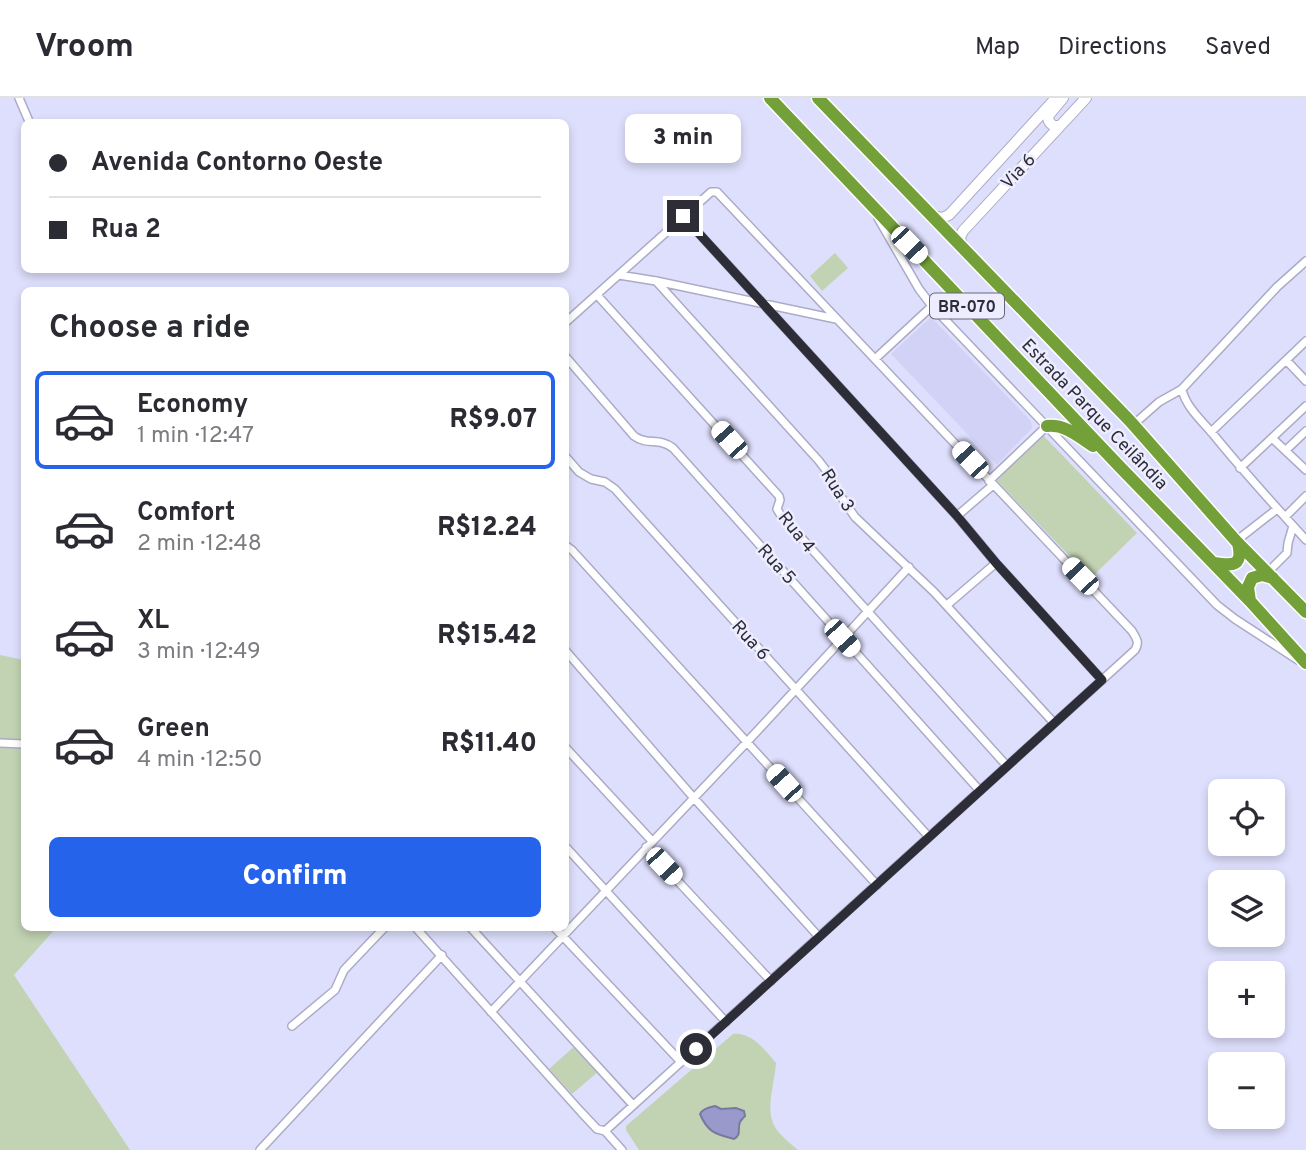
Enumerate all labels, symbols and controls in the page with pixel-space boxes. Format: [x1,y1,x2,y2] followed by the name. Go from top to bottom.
[35,27,134,69] text: Vroom
[975,33,1020,63] text: Map
[1058,33,1167,63] text: Directions
[1205,33,1271,63] text: Saved
[625,115,741,164] callout: 3 min
[653,124,713,153] text: 3 min
[91,147,383,180] text: Avenida Contorno Oeste
[997,149,1041,195] street label: Via 6
[667,200,699,232] route end
[91,214,161,247] text: Rua 2
[887,223,932,267] car
[930,294,1004,318] road number: BR-070
[49,309,250,349] text: Choose a ride
[1016,335,1172,495] street label: Estrada Parque Ceilândia
[53,389,116,452] icon: car
[137,389,248,422] text: Economy
[450,404,537,437] text: R$9.07
[708,417,751,463] car
[137,422,254,451] text: 1 min · 12:47
[948,437,993,483] car
[815,465,859,517] street label: Rua 3
[53,497,116,560] icon: car
[137,497,235,530] text: Comfort
[772,508,820,558] street label: Rua 4
[437,512,537,545] text: R$12.24
[137,530,262,559] text: 2 min · 12:48
[752,540,800,590] street label: Rua 5
[1058,554,1103,598] car
[53,605,116,668] icon: car
[137,605,169,638] text: XL
[821,615,864,661] car
[726,616,774,666] street label: Rua 6
[437,620,537,653] text: R$15.42
[137,638,261,667] text: 3 min · 12:49
[53,713,116,776] icon: car
[137,713,210,746] text: Green
[441,728,537,761] text: R$11.40
[137,746,263,775] text: 4 min · 12:50
[763,760,806,806] car
[1208,779,1285,1129] map controls
[1208,779,1285,856] button: locate
[49,837,541,917] button: Confirm
[642,843,687,889] car
[1208,870,1285,947] button: layers
[1208,961,1285,1038] button: +
[680,1033,712,1065] route start
[1208,1052,1285,1129] button: −

